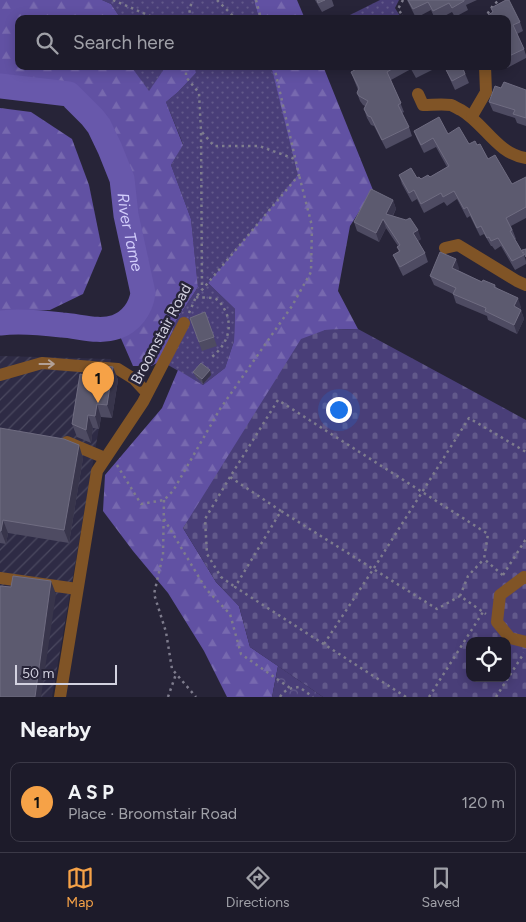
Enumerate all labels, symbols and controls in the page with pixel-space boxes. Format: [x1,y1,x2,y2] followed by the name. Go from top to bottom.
[15,15,511,70] search box
[33,29,61,57] icon: search
[73,31,175,54] text: Search here
[114,192,148,273] water label: River Tame
[127,281,195,387] street label: Broomstair Road
[39,359,55,369] one-way arrow
[82,362,114,403] pin: 1
[326,397,352,423] your location
[466,637,511,682] map controls
[466,637,511,682] button: locate
[15,662,118,685] scale bar
[22,665,54,682] text: 50 m
[20,717,91,742] text: Nearby
[68,781,114,804] text: A S P
[34,793,40,812] text: 1
[462,793,505,812] text: 120 m
[68,804,237,823] text: Place · Broomstair Road
[66,864,94,911] tab: Map
[226,864,290,911] tab: Directions
[421,864,460,911] tab: Saved

